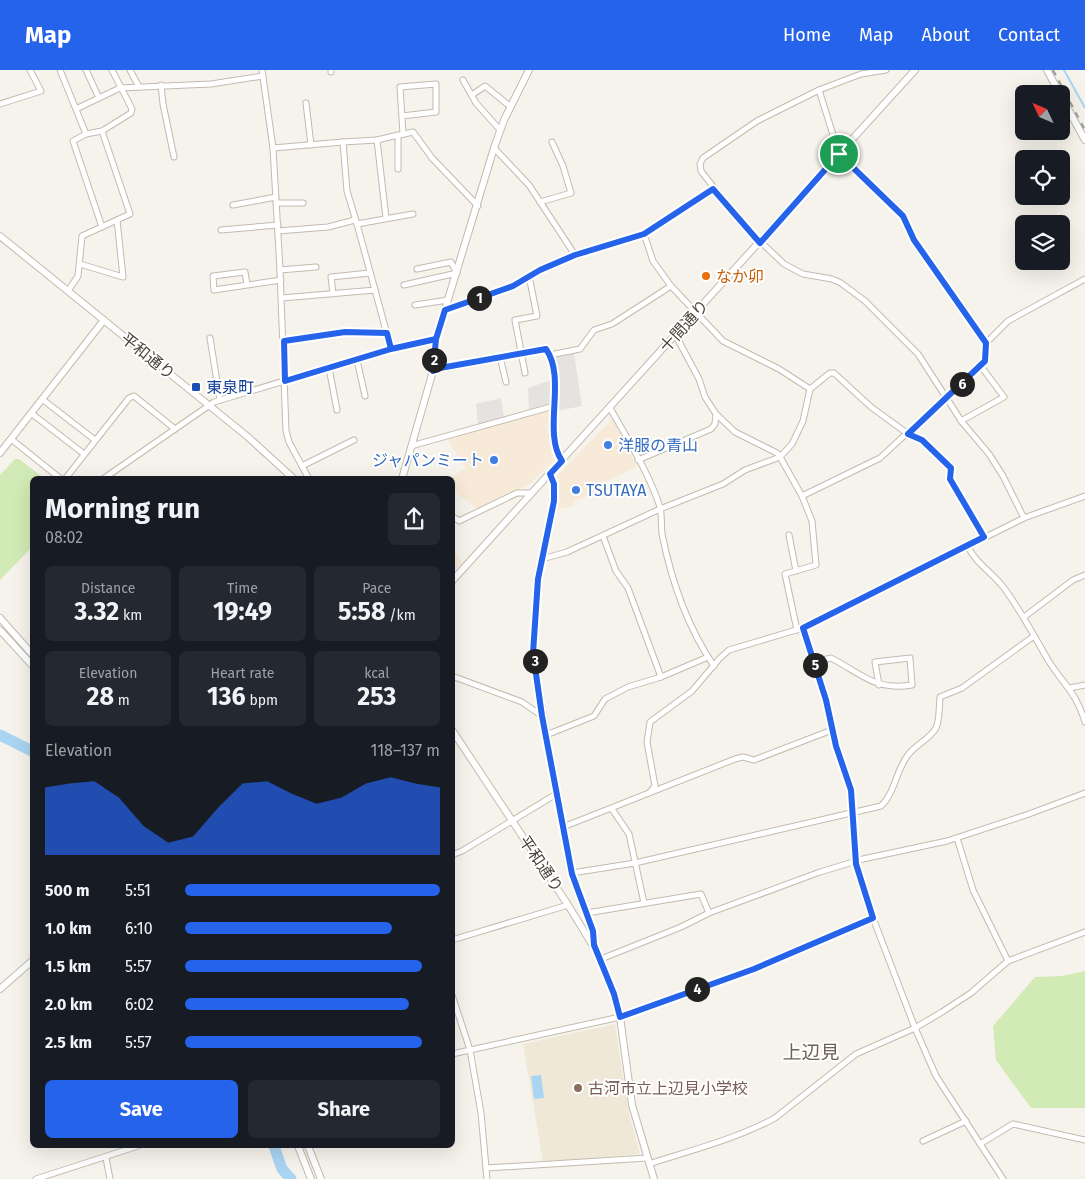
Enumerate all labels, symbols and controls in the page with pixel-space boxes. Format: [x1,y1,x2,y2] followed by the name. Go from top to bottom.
[25,21,71,49] text: Map
[783,24,831,46] text: Home
[859,24,893,46] text: Map
[921,24,970,46] text: About
[998,24,1060,46] text: Contact
[1015,85,1070,140] north arrow
[1015,85,1070,270] map controls
[818,133,860,175] pin
[825,140,853,168] icon: arrive
[1015,150,1070,205] button: locate
[1015,215,1070,270] button: layers
[716,267,764,286] place label: なか卯
[700,270,712,282] marker: なか卯
[466,286,492,310] pin: 1
[476,290,483,307] text: 1
[656,296,712,356] street label: 十間通り
[117,328,179,384] street label: 平和通り
[422,348,446,372] pin: 2
[431,352,438,369] text: 2
[950,372,974,396] pin: 6
[959,376,966,393] text: 6
[206,378,254,397] place label: 東泉町
[190,381,202,393] marker: 東泉町
[618,436,698,455] place label: 洋服の青山
[602,439,614,451] marker: 洋服の青山
[372,451,484,470] place label: ジャパンミート
[488,454,500,466] marker: ジャパンミート
[586,481,647,500] place label: TSUTAYA
[570,484,582,496] marker: TSUTAYA
[45,492,200,525] text: Morning run
[388,493,440,545] button: share
[45,528,83,547] text: 08:02
[81,580,135,597] text: Distance
[227,580,258,597] text: Time
[362,580,391,597] text: Pace
[74,597,119,627] text: 3.32
[213,597,272,627] text: 19:49
[338,597,386,627] text: 5:58
[119,607,142,624] text: km
[386,607,416,624] text: /km
[522,648,548,674] pin: 3
[802,652,828,678] pin: 5
[532,653,539,670] text: 3
[812,657,819,674] text: 5
[79,665,138,682] text: Elevation
[211,665,274,682] text: Heart rate
[364,665,389,682] text: kcal
[87,682,114,712] text: 28
[207,682,246,712] text: 136
[357,682,396,712] text: 253
[114,692,130,709] text: m
[246,692,278,709] text: bpm
[45,741,112,760] text: Elevation
[370,741,440,760] text: 118–137 m
[515,832,567,896] street label: 平和通り
[45,881,90,900] text: 500 m
[125,881,151,900] text: 5:51
[45,919,92,938] text: 1.0 km
[125,919,153,938] text: 6:10
[45,957,91,976] text: 1.5 km
[125,957,152,976] text: 5:57
[684,976,710,1002] pin: 4
[694,981,701,998] text: 4
[45,995,92,1014] text: 2.0 km
[125,995,154,1014] text: 6:02
[45,1033,92,1052] text: 2.5 km
[125,1033,152,1052] text: 5:57
[782,1041,840,1064] district label: 上辺見
[588,1079,748,1098] place label: 古河市立上辺見小学校
[45,1080,238,1138] button: Save
[248,1080,440,1138] button: Share
[572,1082,584,1094] marker: 古河市立上辺見小学校

